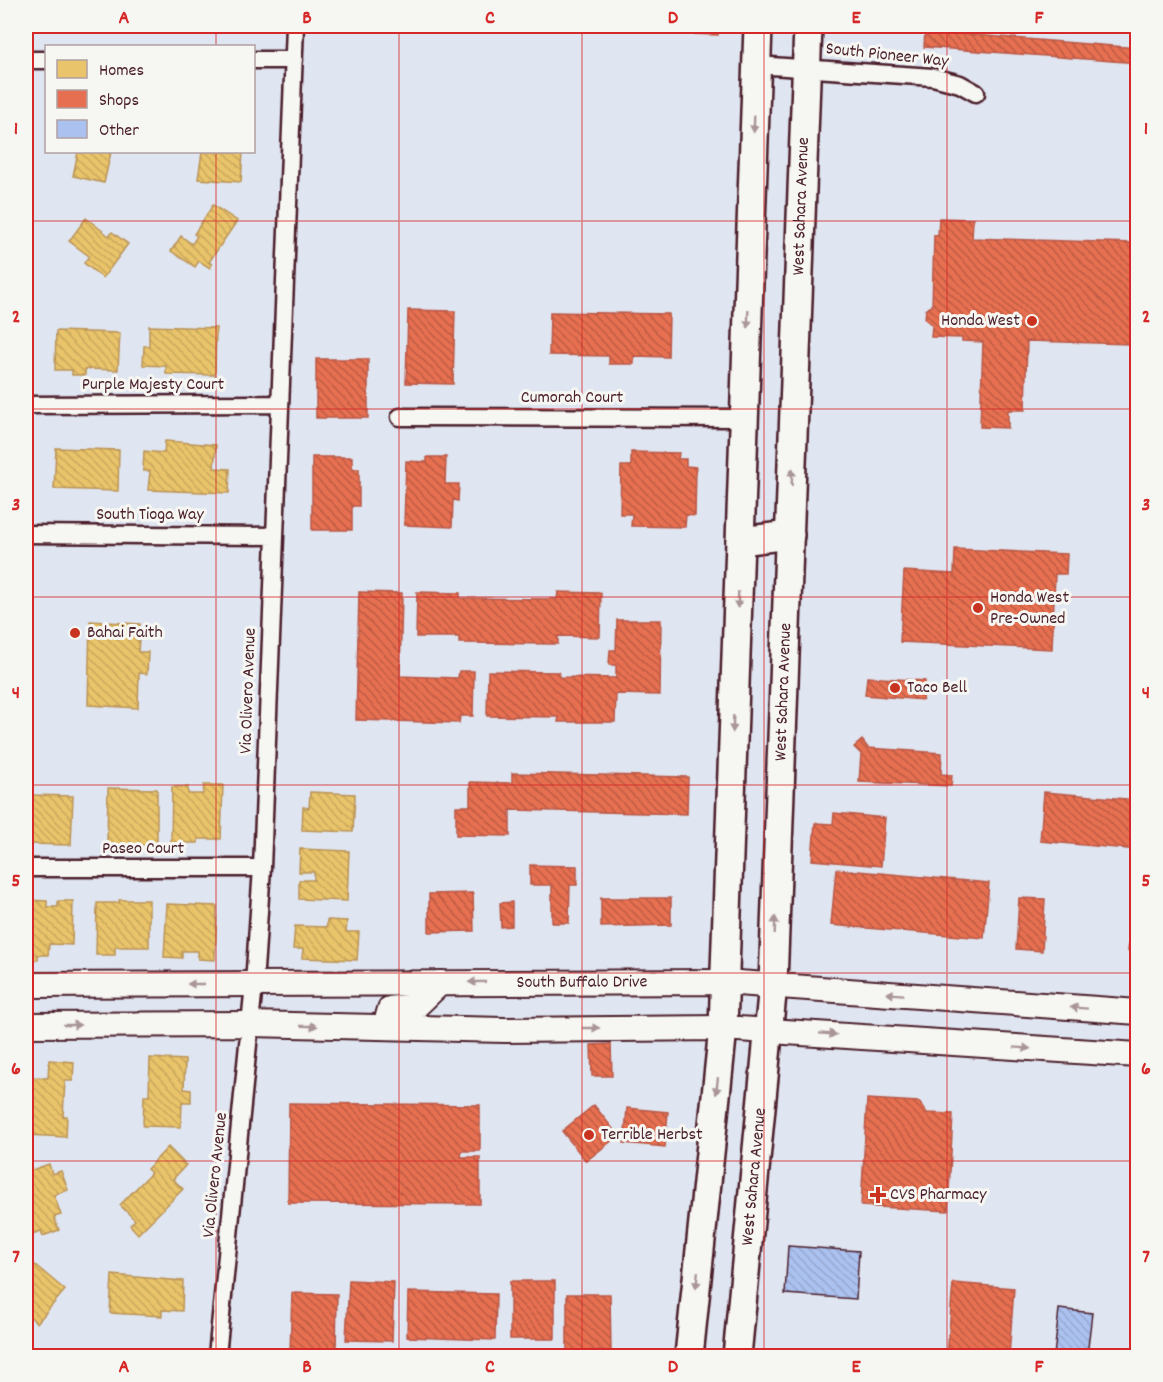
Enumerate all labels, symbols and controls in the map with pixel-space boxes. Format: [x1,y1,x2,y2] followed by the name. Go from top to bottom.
[119,5,130,33] text: A
[302,5,312,33] text: B
[485,5,495,33] text: C
[668,5,679,33] text: D
[851,5,861,33] text: E
[1035,5,1045,33] text: F
[824,37,950,75] street label: South Pioneer Way
[45,45,255,153] legend
[99,59,144,84] text: Homes
[99,89,139,114] text: Shops
[750,114,759,133] one-way arrow
[14,116,18,144] text: 1
[1144,116,1148,144] text: 1
[99,119,139,144] text: Other
[786,137,816,276] street label: West Sahara Avenue
[12,304,20,332] text: 2
[1142,304,1150,332] text: 2
[743,309,752,328] one-way arrow
[941,309,1020,334] place label: Honda West
[1025,314,1039,328] marker: Honda West
[82,373,225,398] street label: Purple Majesty Court
[521,386,624,411] street label: Cumorah Court
[787,467,796,486] one-way arrow
[12,492,20,520] text: 3
[1142,492,1150,520] text: 3
[96,503,205,528] street label: South Tioga Way
[990,586,1069,632] place label: Honda West Pre-Owned
[733,590,742,609] one-way arrow
[971,601,985,615] marker: Honda West Pre-Owned
[87,621,163,646] place label: Bahai Faith
[769,622,799,761] street label: West Sahara Avenue
[68,626,82,640] marker: Bahai Faith
[234,628,264,754] street label: Via Olivero Avenue
[907,676,968,701] place label: Taco Bell
[12,680,20,708] text: 4
[1142,680,1150,708] text: 4
[888,681,902,695] marker: Taco Bell
[729,714,738,733] one-way arrow
[102,837,184,862] street label: Paseo Court
[11,868,21,896] text: 5
[1141,868,1151,896] text: 5
[771,916,780,935] one-way arrow
[517,970,648,995] street label: South Buffalo Drive
[467,977,486,987] one-way arrow
[186,979,205,989] one-way arrow
[886,989,905,999] one-way arrow
[1070,1003,1089,1012] one-way arrow
[62,1020,81,1030] one-way arrow
[299,1021,318,1030] one-way arrow
[582,1023,601,1032] one-way arrow
[818,1029,837,1039] one-way arrow
[1013,1044,1032,1053] one-way arrow
[11,1056,21,1084] text: 6
[1141,1056,1151,1084] text: 6
[712,1077,721,1096] one-way arrow
[735,1107,773,1247] street label: West Sahara Avenue
[197,1111,235,1239] street label: Via Olivero Avenue
[601,1123,703,1148] place label: Terrible Herbst
[582,1128,596,1142] marker: Terrible Herbst
[890,1183,987,1208] place label: CVS Pharmacy
[871,1188,885,1202] marker: CVS Pharmacy
[12,1244,20,1272] text: 7
[1142,1244,1150,1272] text: 7
[692,1271,702,1290] one-way arrow
[119,1354,130,1382] text: A
[302,1354,312,1382] text: B
[485,1354,495,1382] text: C
[668,1354,679,1382] text: D
[851,1354,861,1382] text: E
[1035,1354,1045,1382] text: F

